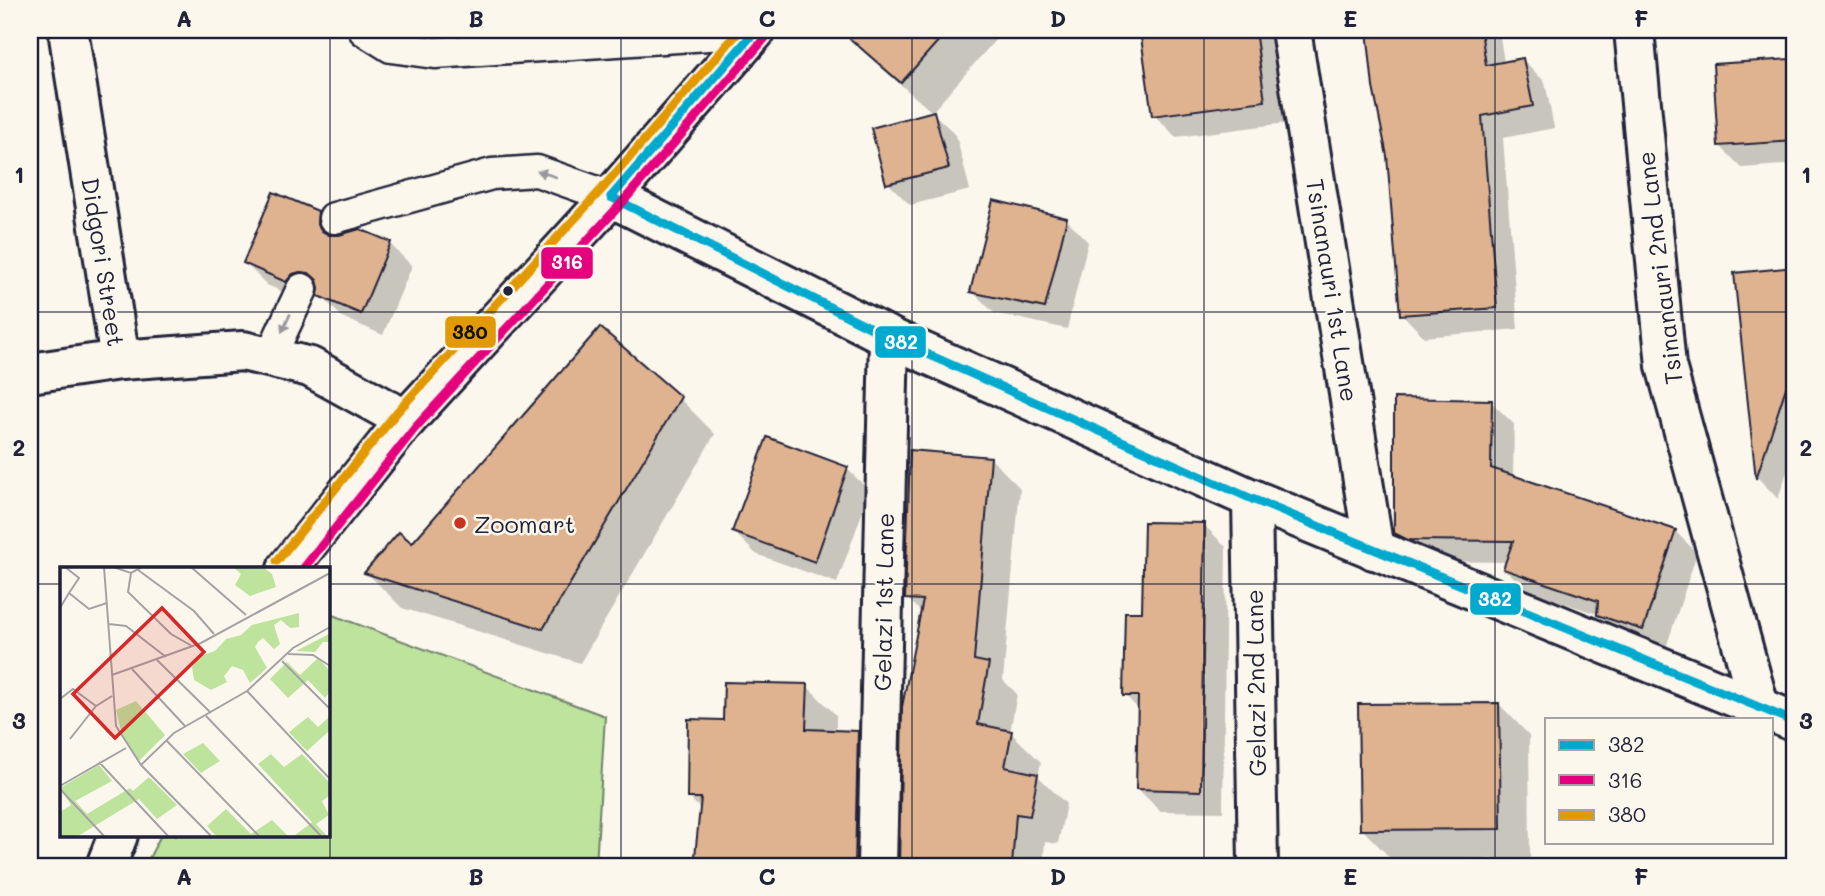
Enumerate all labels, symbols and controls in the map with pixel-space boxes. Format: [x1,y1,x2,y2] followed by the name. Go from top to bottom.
[176,3,192,33] text: A
[468,3,484,33] text: B
[758,3,776,33] text: C
[1050,3,1066,33] text: D
[1343,3,1357,33] text: E
[1634,3,1648,33] text: F
[1629,150,1689,386] street label: Tsinanauri 2nd Lane
[14,159,24,189] text: 1
[1801,159,1811,189] text: 1
[536,169,557,179] one-way arrow
[75,175,133,349] street label: Didgori Street
[1300,176,1366,404] street label: Tsinanauri 1st Lane
[540,246,594,280] line badge: 316
[551,249,583,274] text: 316
[501,284,515,298] unlabelled marker
[280,313,292,333] one-way arrow
[444,315,497,349] line badge: 380
[452,319,488,344] text: 380
[874,325,927,359] line badge: 382
[884,329,918,354] text: 382
[13,432,25,462] text: 2
[1800,432,1812,462] text: 2
[474,508,575,539] place label: Zoomart
[866,513,900,691] street label: Gelazi 1st Lane
[452,515,468,531] marker: Zoomart
[60,567,329,836] inset map
[1469,582,1522,616] line badge: 382
[1478,586,1512,611] text: 382
[1238,589,1272,777] street label: Gelazi 2nd Lane
[12,705,26,735] text: 3
[1799,705,1813,735] text: 3
[1545,718,1772,844] legend
[1608,730,1645,757] text: 382
[1608,766,1642,793] text: 316
[1608,800,1646,827] text: 380
[176,861,192,891] text: A
[468,861,484,891] text: B
[758,861,776,891] text: C
[1050,861,1066,891] text: D
[1343,861,1357,891] text: E
[1634,861,1648,891] text: F

